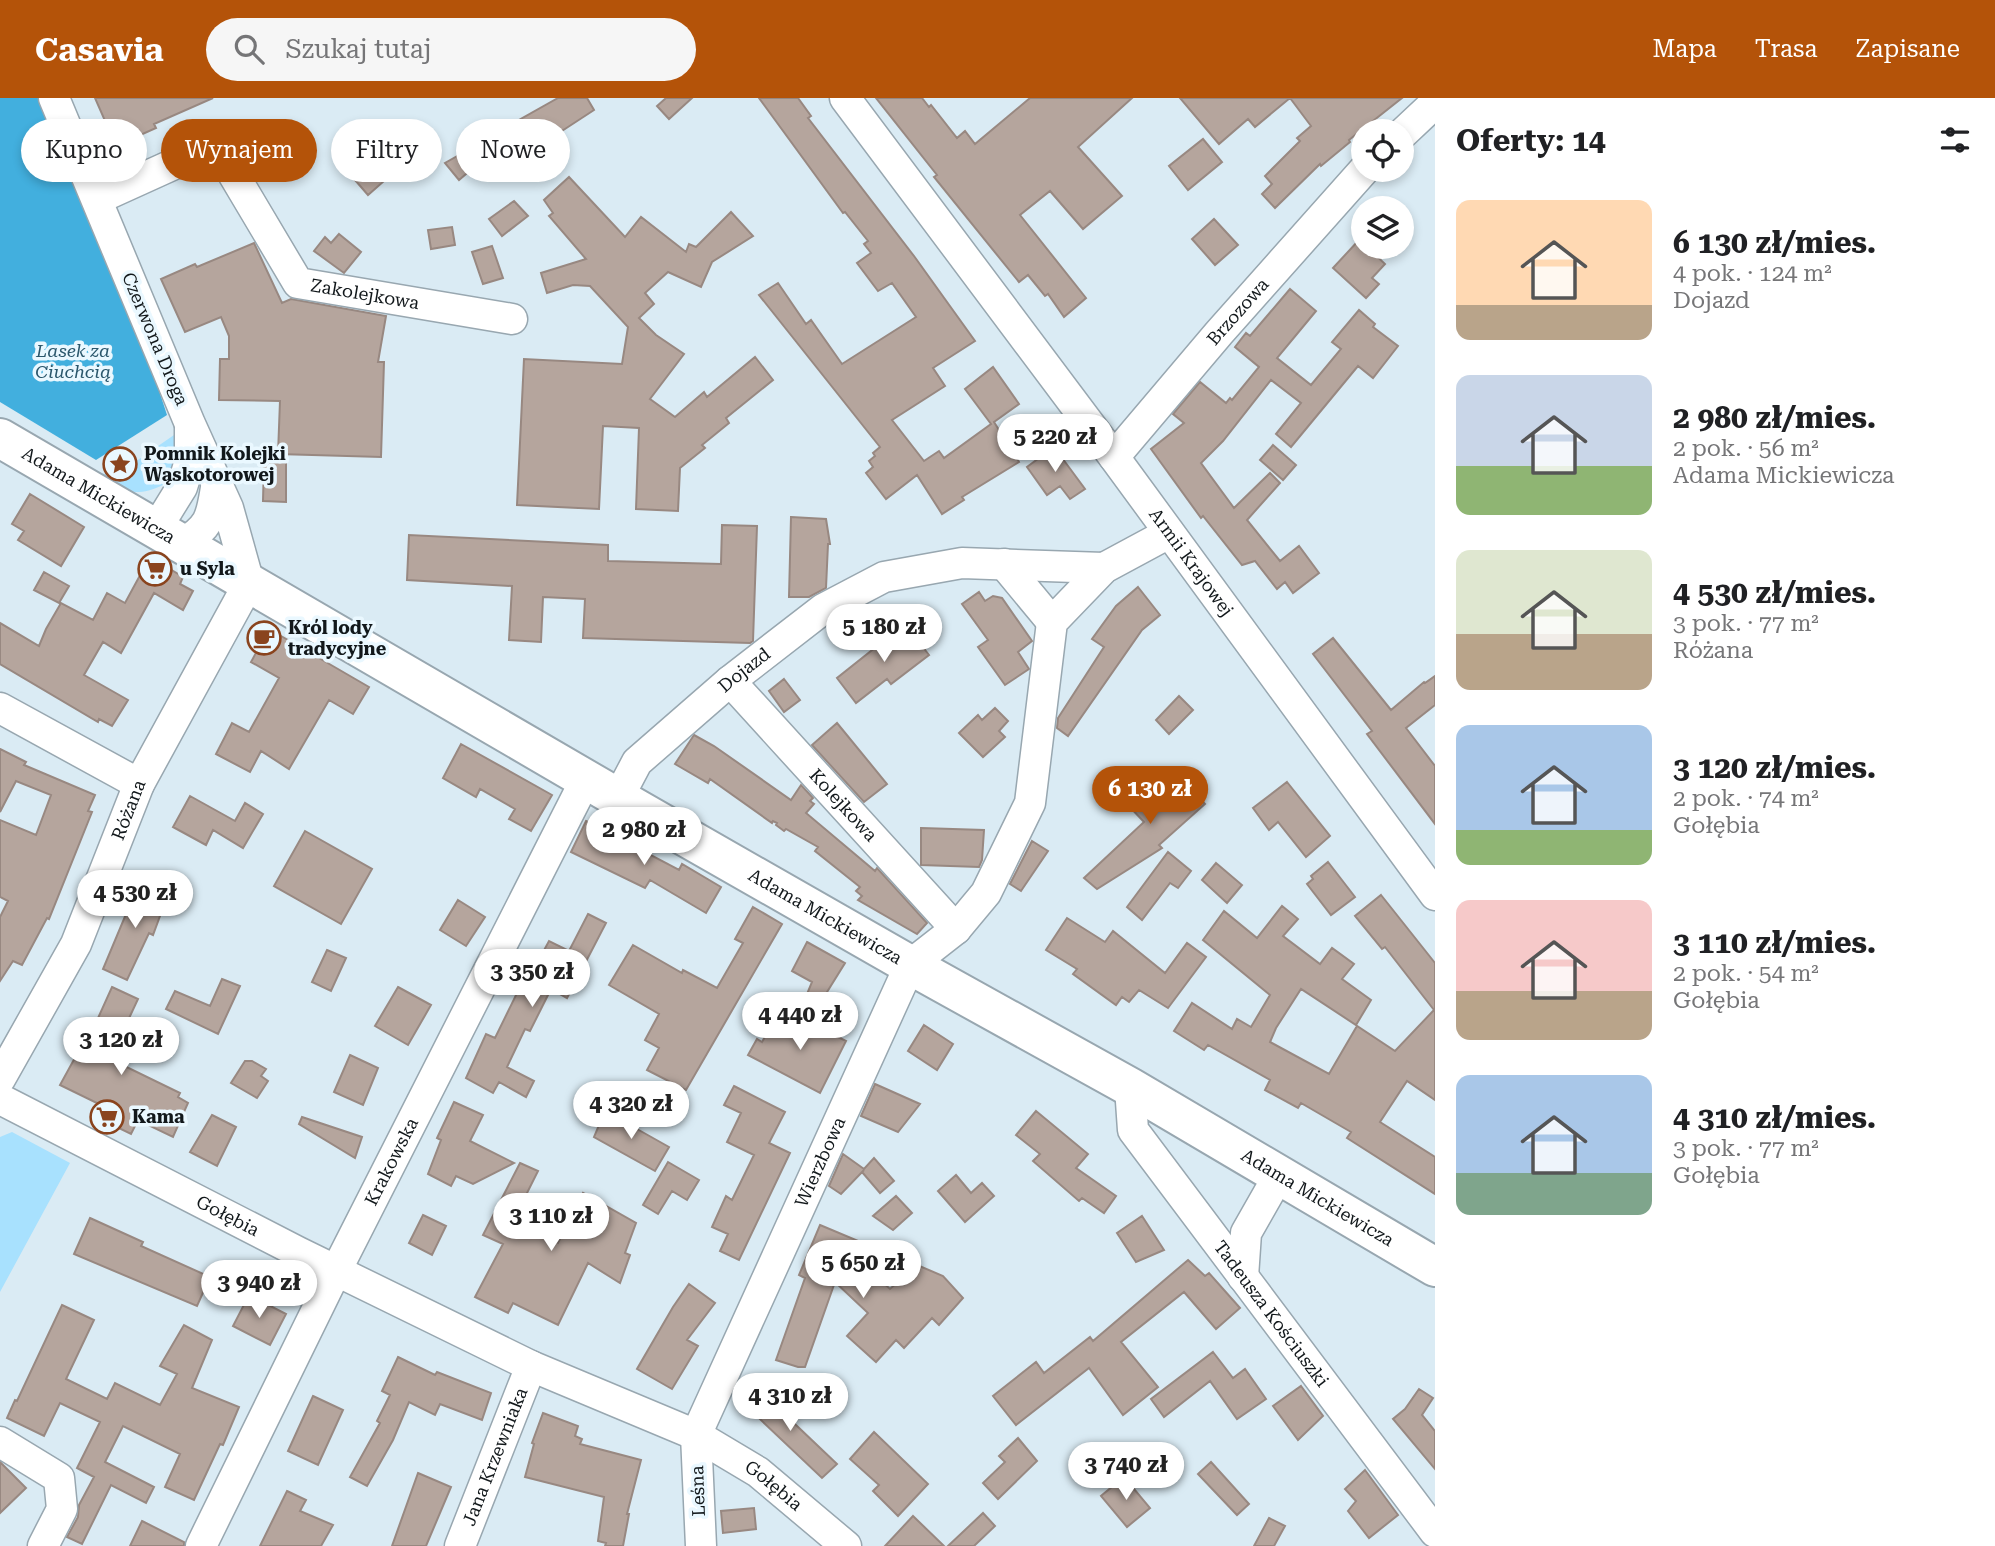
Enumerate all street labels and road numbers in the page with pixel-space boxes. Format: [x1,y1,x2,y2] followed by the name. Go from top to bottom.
[118,269,193,409] street label: Czerwona Droga
[1202,273,1273,349] street label: Brzozowa
[309,274,421,313] street label: Zakolejkowa
[19,442,179,548] street label: Adama Mickiewicza
[1145,504,1238,620] street label: Armii Krajowej
[714,643,774,696] street label: Dojazd
[805,764,882,846] street label: Kolejkowa
[107,776,150,843] street label: Różana
[745,864,906,968] street label: Adama Mickiewicza
[790,1113,849,1210] street label: Wierzbowa
[360,1114,422,1209] street label: Krakowska
[1238,1144,1398,1251] street label: Adama Mickiewicza
[193,1191,263,1240] street label: Gołębia
[1210,1236,1333,1391] street label: Tadeusza Kościuszki
[458,1384,532,1529] street label: Jana Krzewniaka
[741,1456,807,1515] street label: Gołębia
[686,1465,709,1517] street label: Leśna

